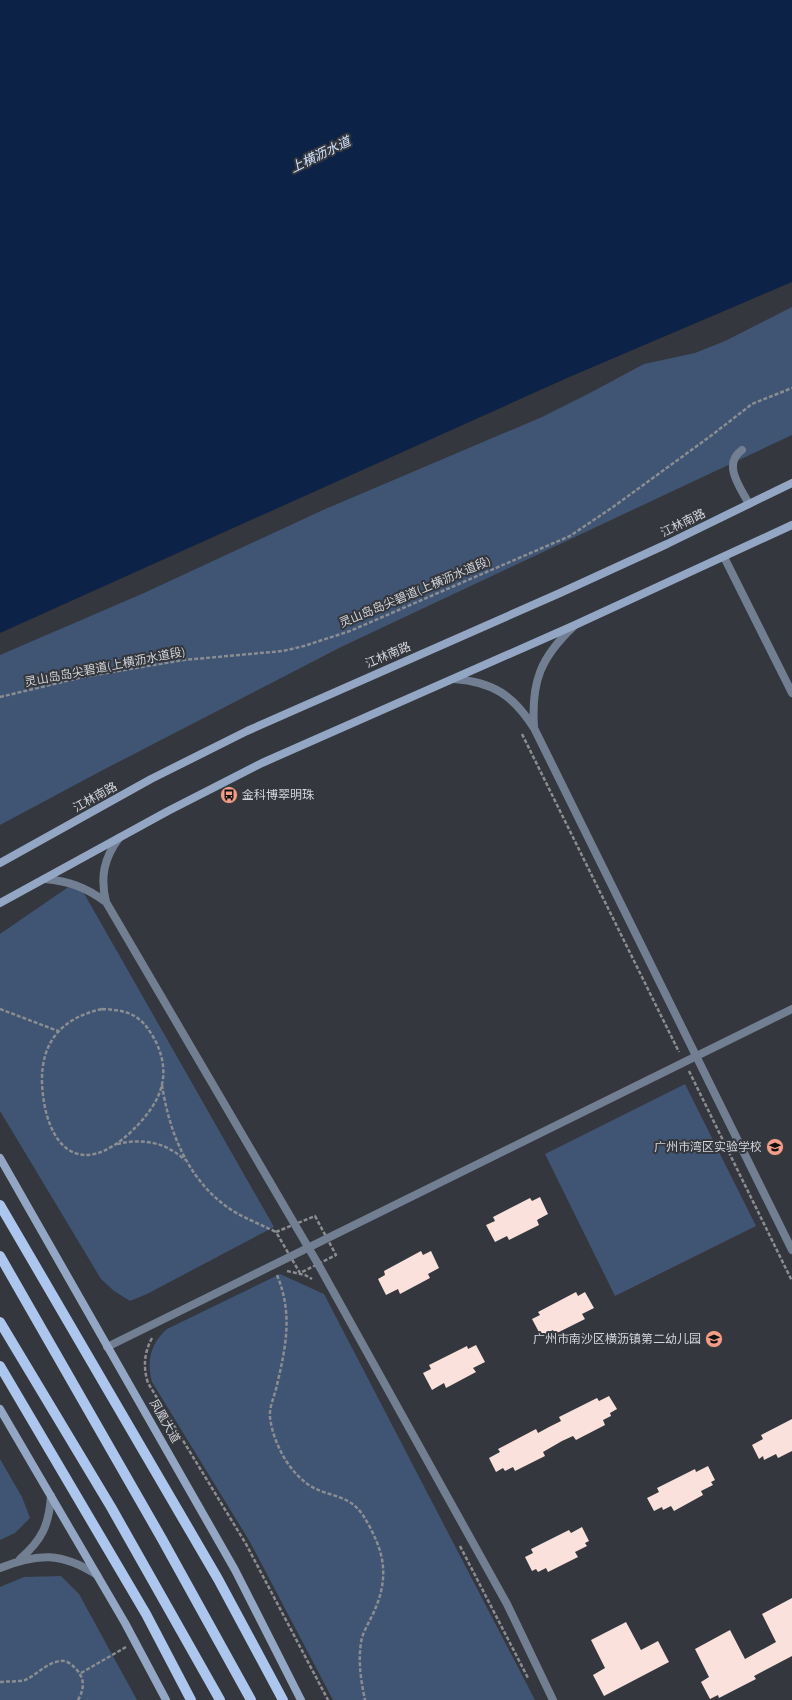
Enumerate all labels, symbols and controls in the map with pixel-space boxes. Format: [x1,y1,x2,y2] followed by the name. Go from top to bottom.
[287,132,355,177] water label: 上横沥水道
[658,505,709,542] street label: 江林南路
[337,553,494,632] street label: 灵山岛岛尖碧道(上横沥水道段)
[363,638,414,673] street label: 江林南路
[23,644,187,691] street label: 灵山岛岛尖碧道(上横沥水道段)
[70,778,120,817] street label: 江林南路
[219,785,239,805] bus stop icon: 金科博翠明珠
[242,787,314,804] place label: 金科博翠明珠
[765,1137,785,1157] school or university icon: 广州市湾区实验学校
[654,1139,762,1156] place label: 广州市湾区实验学校
[704,1329,724,1349] school or university icon: 广州市南沙区横沥镇第二幼儿园
[533,1331,701,1348] place label: 广州市南沙区横沥镇第二幼儿园
[145,1396,184,1446] street label: 凤凰大道

